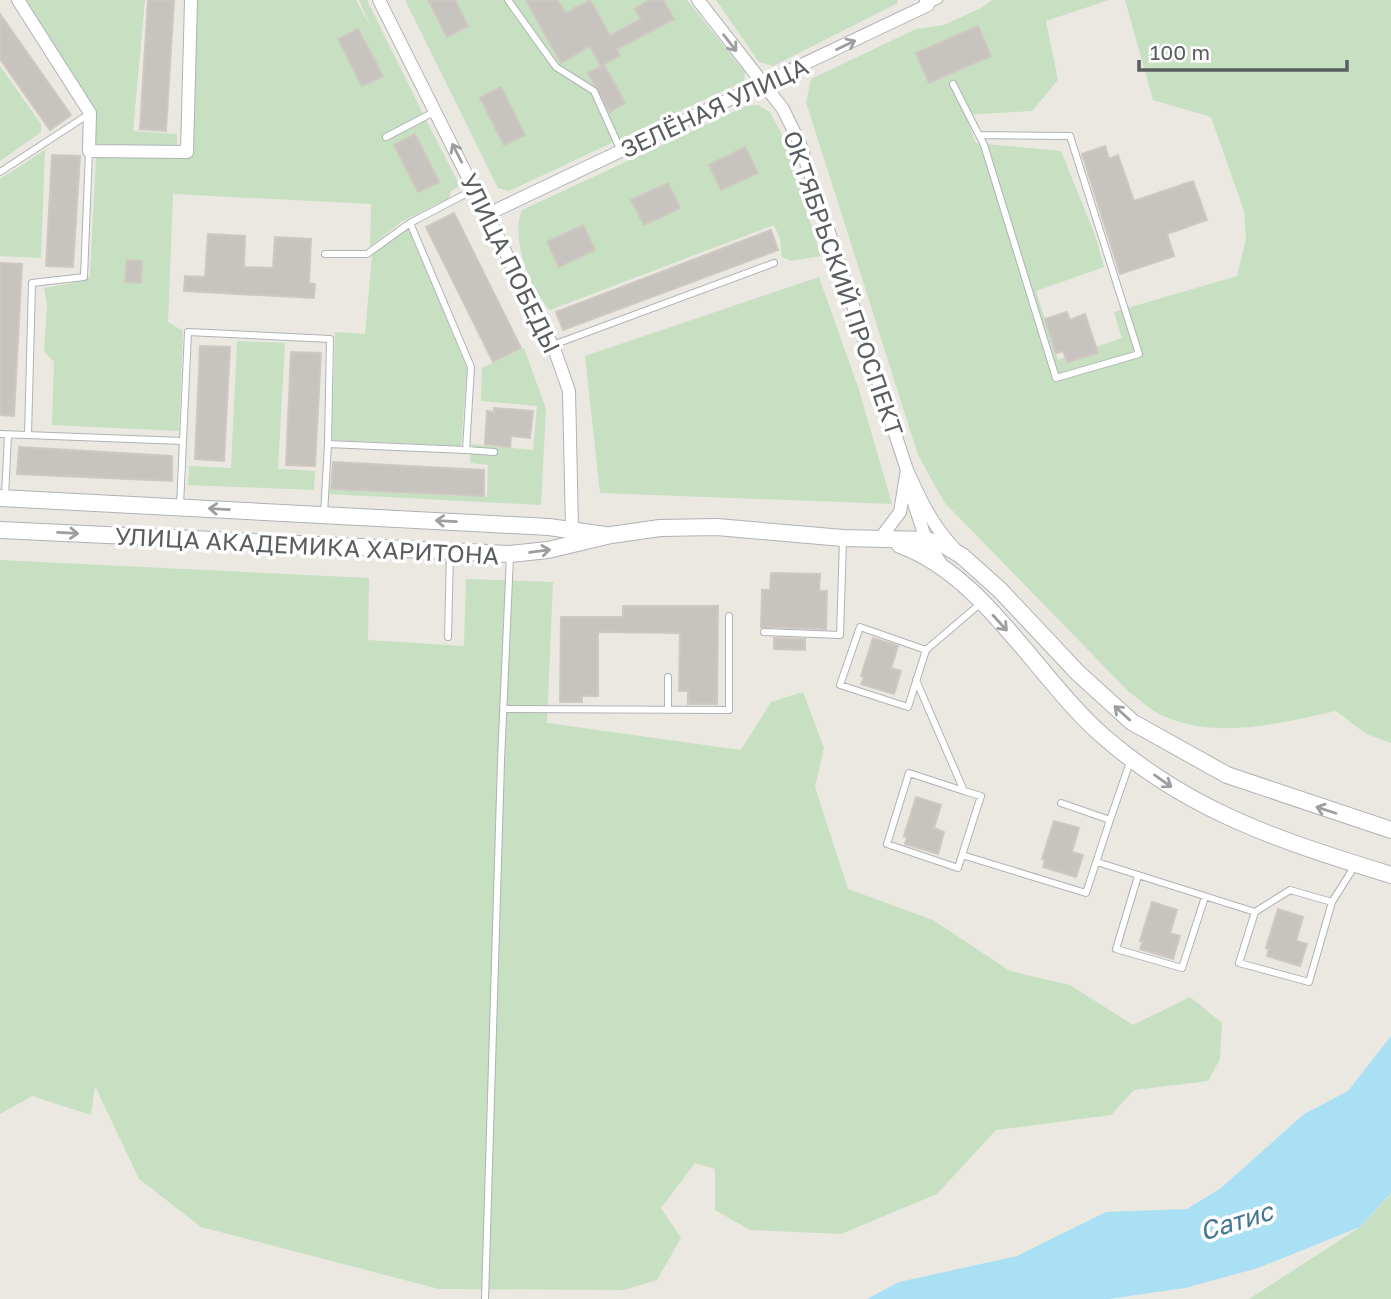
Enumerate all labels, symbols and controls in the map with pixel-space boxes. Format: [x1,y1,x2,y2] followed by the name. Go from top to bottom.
[1139,28,1347,72] scale bar
[722,33,737,51] one-way arrow
[835,37,856,51] one-way arrow
[1150,39,1210,65] text: 100 m
[616,51,812,163] street label: ЗЕЛЁНАЯ УЛИЦА
[778,127,910,439] street label: ОКТЯБРЬСКИЙ ПРОСПЕКТ
[450,143,464,164] one-way arrow
[455,168,567,358] street label: УЛИЦА ПОБЕДЫ
[207,502,230,515] one-way arrow
[435,514,458,527] one-way arrow
[114,520,500,570] street label: УЛИЦА АКАДЕМИКА ХАРИТОНА
[56,527,79,540] one-way arrow
[528,545,551,558] one-way arrow
[992,614,1008,632] one-way arrow
[1114,704,1131,721] one-way arrow
[1153,774,1172,788] one-way arrow
[1315,802,1337,815] one-way arrow
[1196,1195,1278,1247] water label: Сатис

